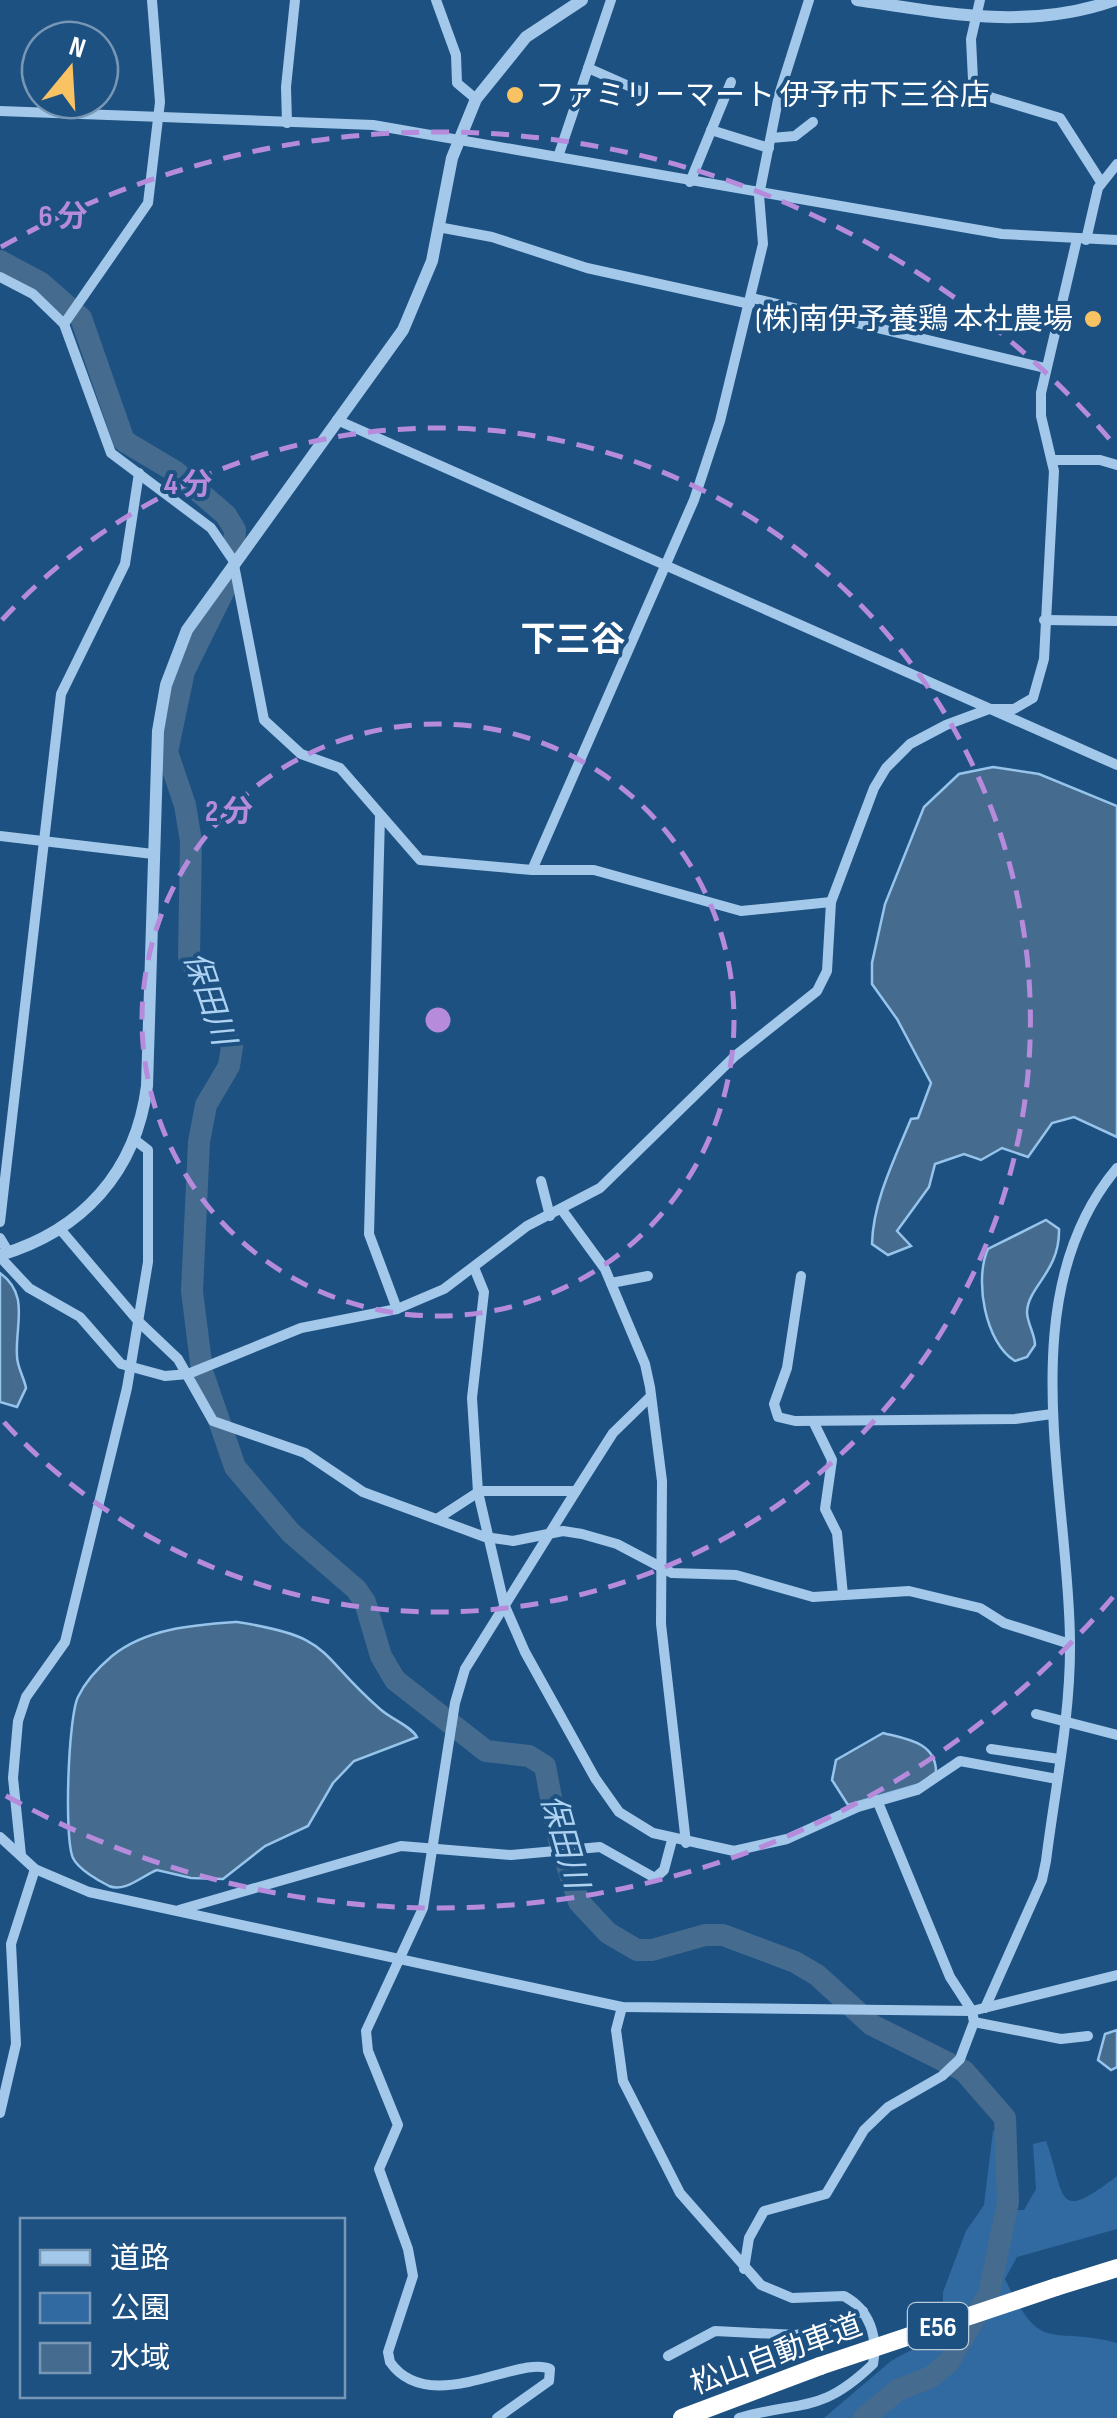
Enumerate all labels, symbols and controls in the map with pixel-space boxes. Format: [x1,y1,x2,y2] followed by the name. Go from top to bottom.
[20,20,120,120] north arrow
[65,30,89,66] text: N
[535,78,990,114] place label: ファミリーマート 伊予市下三谷店
[504,84,526,106] marker: ファミリーマート 伊予市下三谷店
[39,199,87,235] text: 6 分
[755,302,1073,338] place label: (株)南伊予養鶏 本社農場
[1082,308,1104,330] marker: (株)南伊予養鶏 本社農場
[164,467,212,503] text: 4 分
[520,619,626,662] district label: 下三谷
[205,794,253,830] text: 2 分
[175,947,244,1053] water label: 保田川
[420,1002,456,1038] centre of rings
[532,1790,596,1896] water label: 保田川
[20,2218,345,2398] legend
[110,2241,170,2277] text: 道路
[110,2291,170,2327] text: 公園
[908,2303,968,2349] road number: E56
[686,2307,867,2403] street label: 松山自動車道
[110,2341,170,2377] text: 水域

